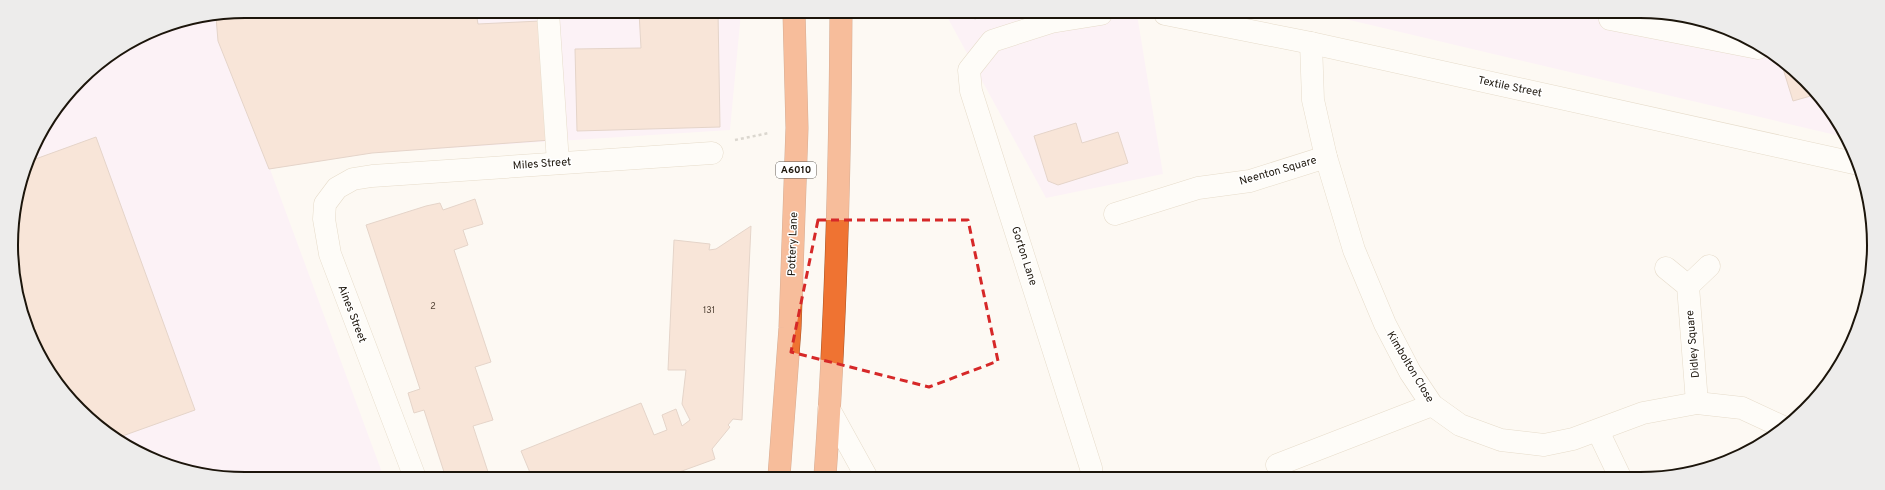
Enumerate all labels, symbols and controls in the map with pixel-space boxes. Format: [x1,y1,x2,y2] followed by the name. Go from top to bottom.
[1477,73,1543,101] street label: Textile Street
[1238,153,1318,189] street label: Neenton Square
[512,155,572,173] street label: Miles Street
[776,162,816,178] road number: A6010
[785,212,801,276] street label: Pottery Lane
[1008,225,1040,287] street label: Gorton Lane
[335,283,369,345] street label: Aines Street
[430,301,436,312] house number: 2
[703,305,715,316] house number: 131
[1683,309,1703,379] street label: Didley Square
[1383,329,1437,405] street label: Kimbolton Close

